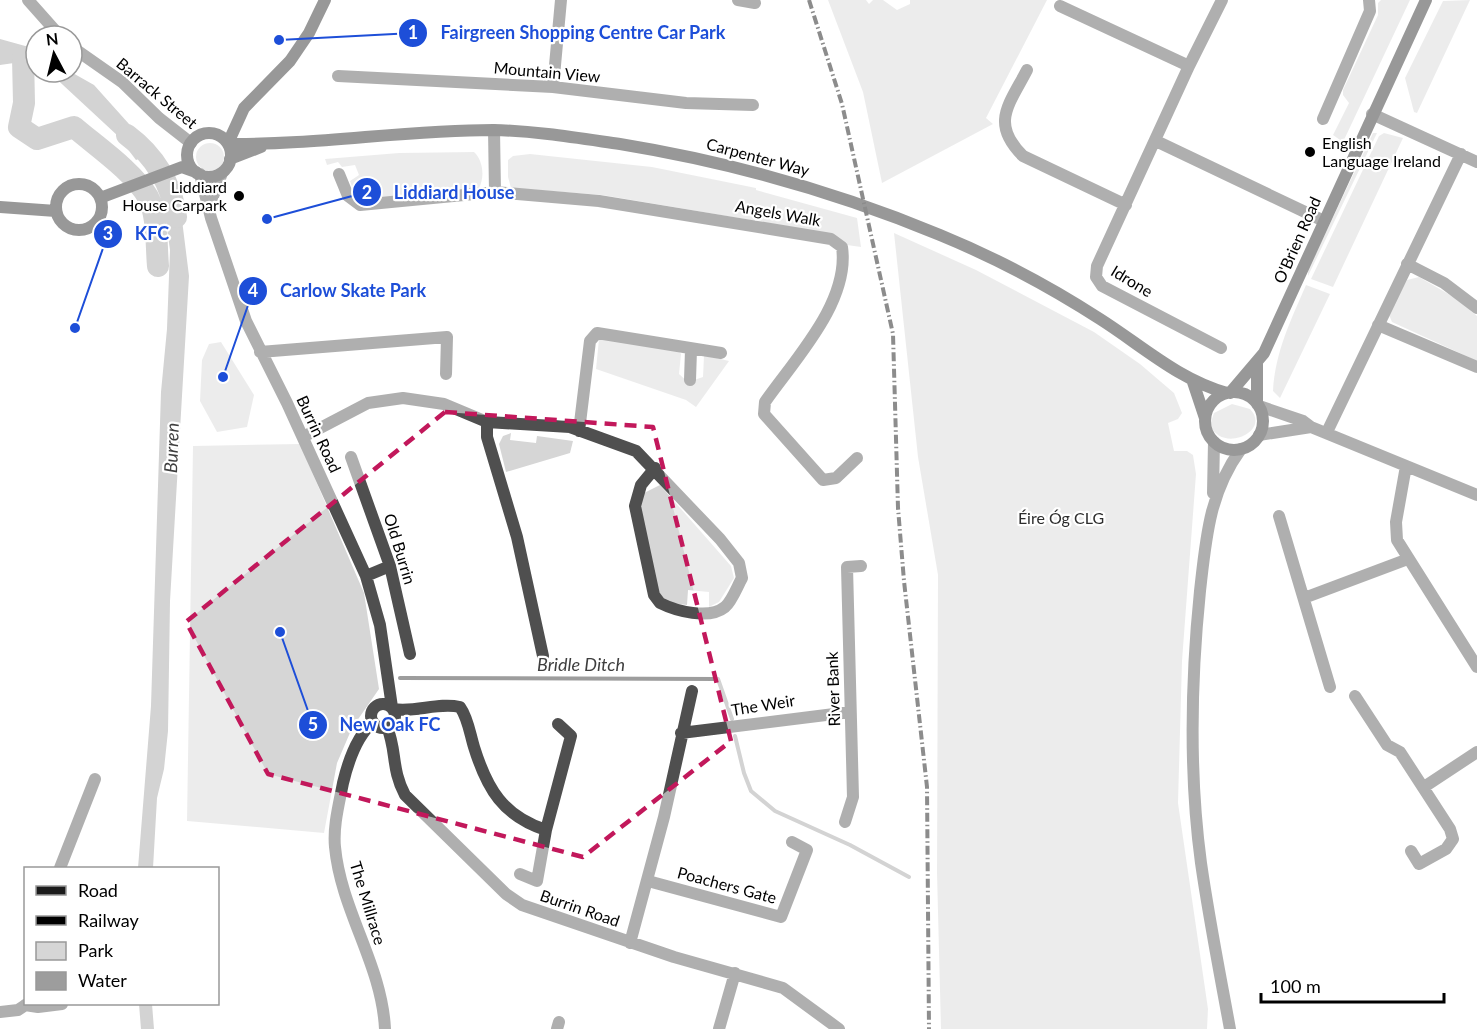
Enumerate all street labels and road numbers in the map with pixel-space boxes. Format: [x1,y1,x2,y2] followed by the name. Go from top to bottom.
[113,53,202,132] street label: Barrack Street
[493,57,602,86] street label: Mountain View
[705,134,812,180] street label: Carpenter Way
[1269,194,1324,286] street label: O'Brien Road
[734,196,823,230] street label: Angels Walk
[1108,261,1157,300] street label: Idrone
[293,392,346,475] street label: Burrin Road
[381,511,420,587] street label: Old Burrin
[822,650,843,727] street label: River Bank
[730,690,796,719] street label: The Weir
[347,859,390,947] street label: The Millrace
[676,862,779,907] street label: Poachers Gate
[538,885,623,930] street label: Burrin Road

